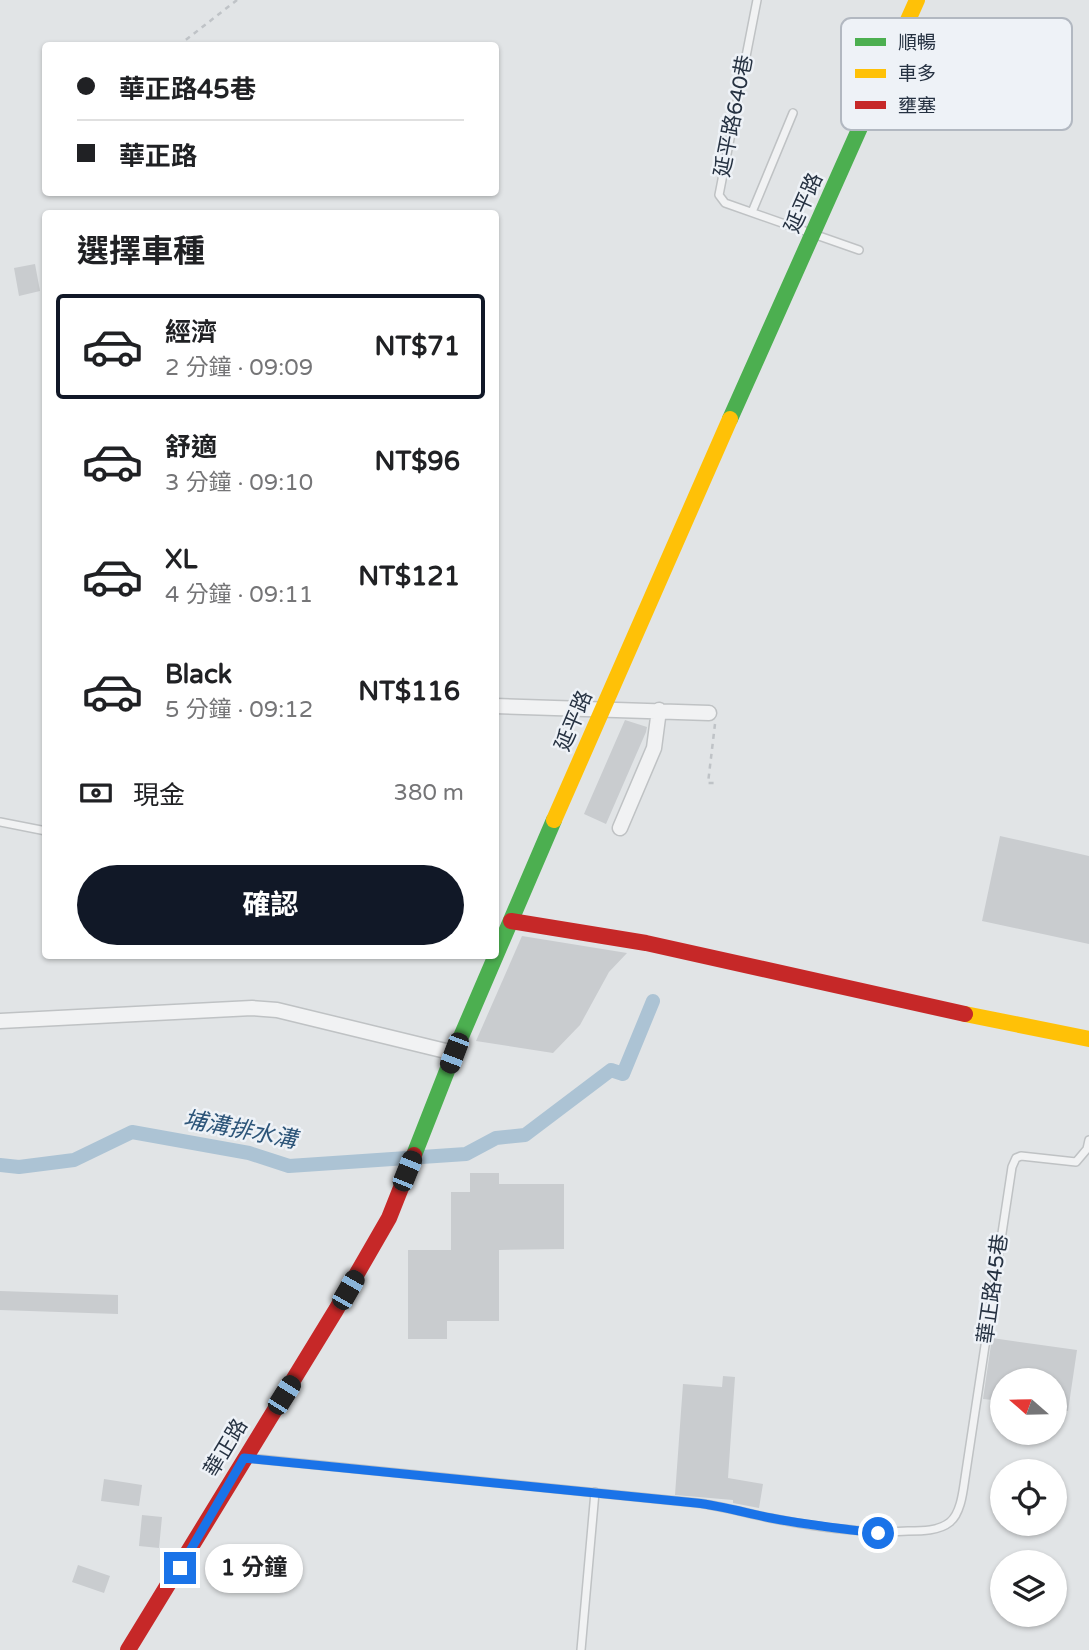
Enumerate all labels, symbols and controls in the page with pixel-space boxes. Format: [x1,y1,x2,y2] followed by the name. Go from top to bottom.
[841,18,1072,130] legend
[898,32,936,54] text: 順暢
[710,53,758,179] street label: 延平路640巷
[898,63,936,85] text: 車多
[119,74,256,105] text: 華正路45巷
[898,95,936,117] text: 壅塞
[119,141,197,172] text: 華正路
[780,169,828,237] street label: 延平路
[77,233,205,271] text: 選擇車種
[81,315,144,378] icon: car
[165,317,217,348] text: 經濟
[375,331,460,362] text: NT$71
[165,354,313,382] text: 2 分鐘 · 09:09
[81,430,144,493] icon: car
[165,432,217,463] text: 舒適
[375,446,460,477] text: NT$96
[165,469,313,497] text: 3 分鐘 · 09:10
[165,544,197,575] text: XL
[81,545,144,608] icon: car
[358,561,460,592] text: NT$121
[165,581,313,609] text: 4 分鐘 · 09:11
[165,659,232,690] text: Black
[81,660,144,723] icon: car
[358,676,460,707] text: NT$116
[550,687,598,755] street label: 延平路
[165,696,313,724] text: 5 分鐘 · 09:12
[77,774,115,812] icon: cash
[394,779,464,807] text: 380 m
[133,780,185,811] text: 現金
[77,865,464,945] button: 確認
[437,1030,472,1076] car
[181,1105,302,1155] water label: 埔溝排水溝
[390,1148,425,1194] car
[973,1233,1013,1345] street label: 華正路45巷
[329,1267,368,1313] car
[990,1368,1068,1446] north arrow
[990,1368,1067,1627] map controls
[264,1372,305,1418] car
[199,1415,253,1481] street label: 華正路
[990,1459,1067,1536] button: locate
[862,1517,894,1549] route start
[204,1544,302,1592] callout: 1 分鐘
[990,1550,1067,1627] button: layers
[164,1552,196,1584] route end
[221,1554,287,1582] text: 1 分鐘

